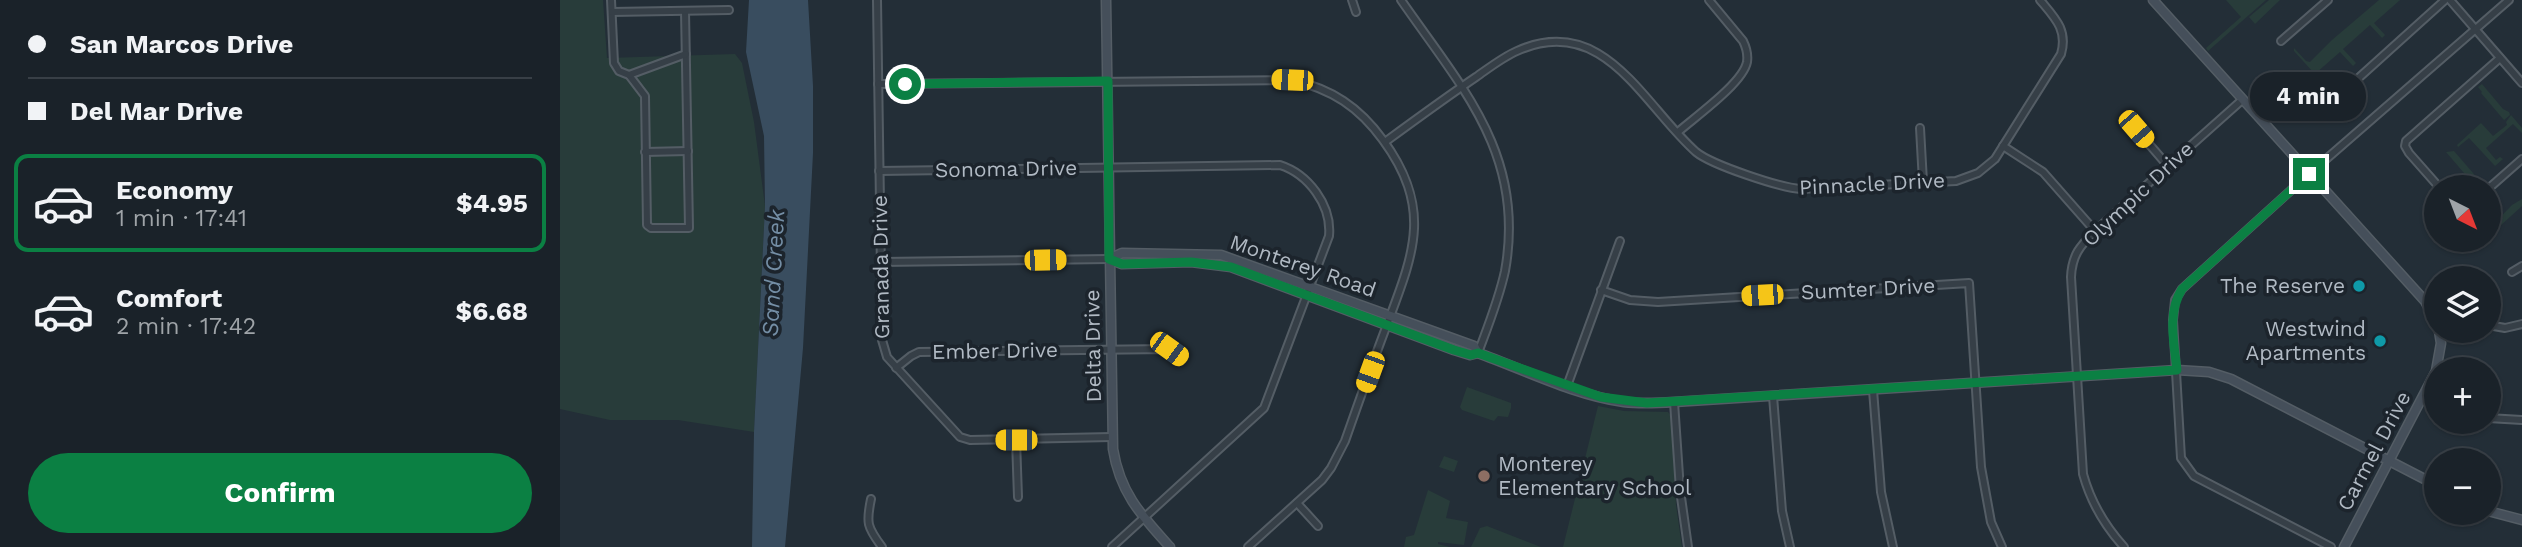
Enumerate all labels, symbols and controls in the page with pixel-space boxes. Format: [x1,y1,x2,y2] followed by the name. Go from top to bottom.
[70,29,293,59] text: San Marcos Drive
[889,68,921,100] route start
[1271,69,1314,91] car
[2251,72,2367,122] callout: 4 min
[2276,83,2340,110] text: 4 min
[70,96,243,126] text: Del Mar Drive
[2115,106,2158,152] car
[2077,136,2198,251] street label: Olympic Drive
[935,155,1077,182] street label: Sonoma Drive
[2293,158,2325,190] route end
[1798,167,1946,200] street label: Pinnacle Drive
[32,172,95,235] icon: car
[116,175,233,205] text: Economy
[2424,175,2501,252] north arrow
[2424,175,2501,525] map controls
[456,188,528,218] text: $4.95
[867,195,894,339] street label: Granada Drive
[116,205,247,232] text: 1 min · 17:41
[757,207,790,337] water label: Sand Creek
[1227,229,1379,302] street label: Monterey Road
[1024,249,1067,271] car
[2424,266,2501,343] button: layers
[1800,272,1936,305] street label: Sumter Drive
[2220,273,2345,298] place label: The Reserve
[2351,278,2367,294] marker: The Reserve
[32,280,95,343] icon: car
[116,283,222,313] text: Comfort
[1741,283,1784,307] car
[1079,289,1106,403] street label: Delta Drive
[456,296,528,326] text: $6.68
[116,313,256,340] text: 2 min · 17:42
[2246,316,2366,365] place label: Westwind Apartments
[1146,328,1193,370] car
[2372,333,2388,349] marker: Westwind Apartments
[932,337,1058,364] street label: Ember Drive
[1353,349,1388,395] car
[2424,357,2501,434] button: +
[2332,387,2416,515] street label: Carmel Drive
[996,430,1038,451] car
[2424,448,2501,525] button: −
[1498,451,1692,500] place label: Monterey Elementary School
[28,453,532,533] button: Confirm
[1476,468,1492,484] marker: Monterey Elementary School

